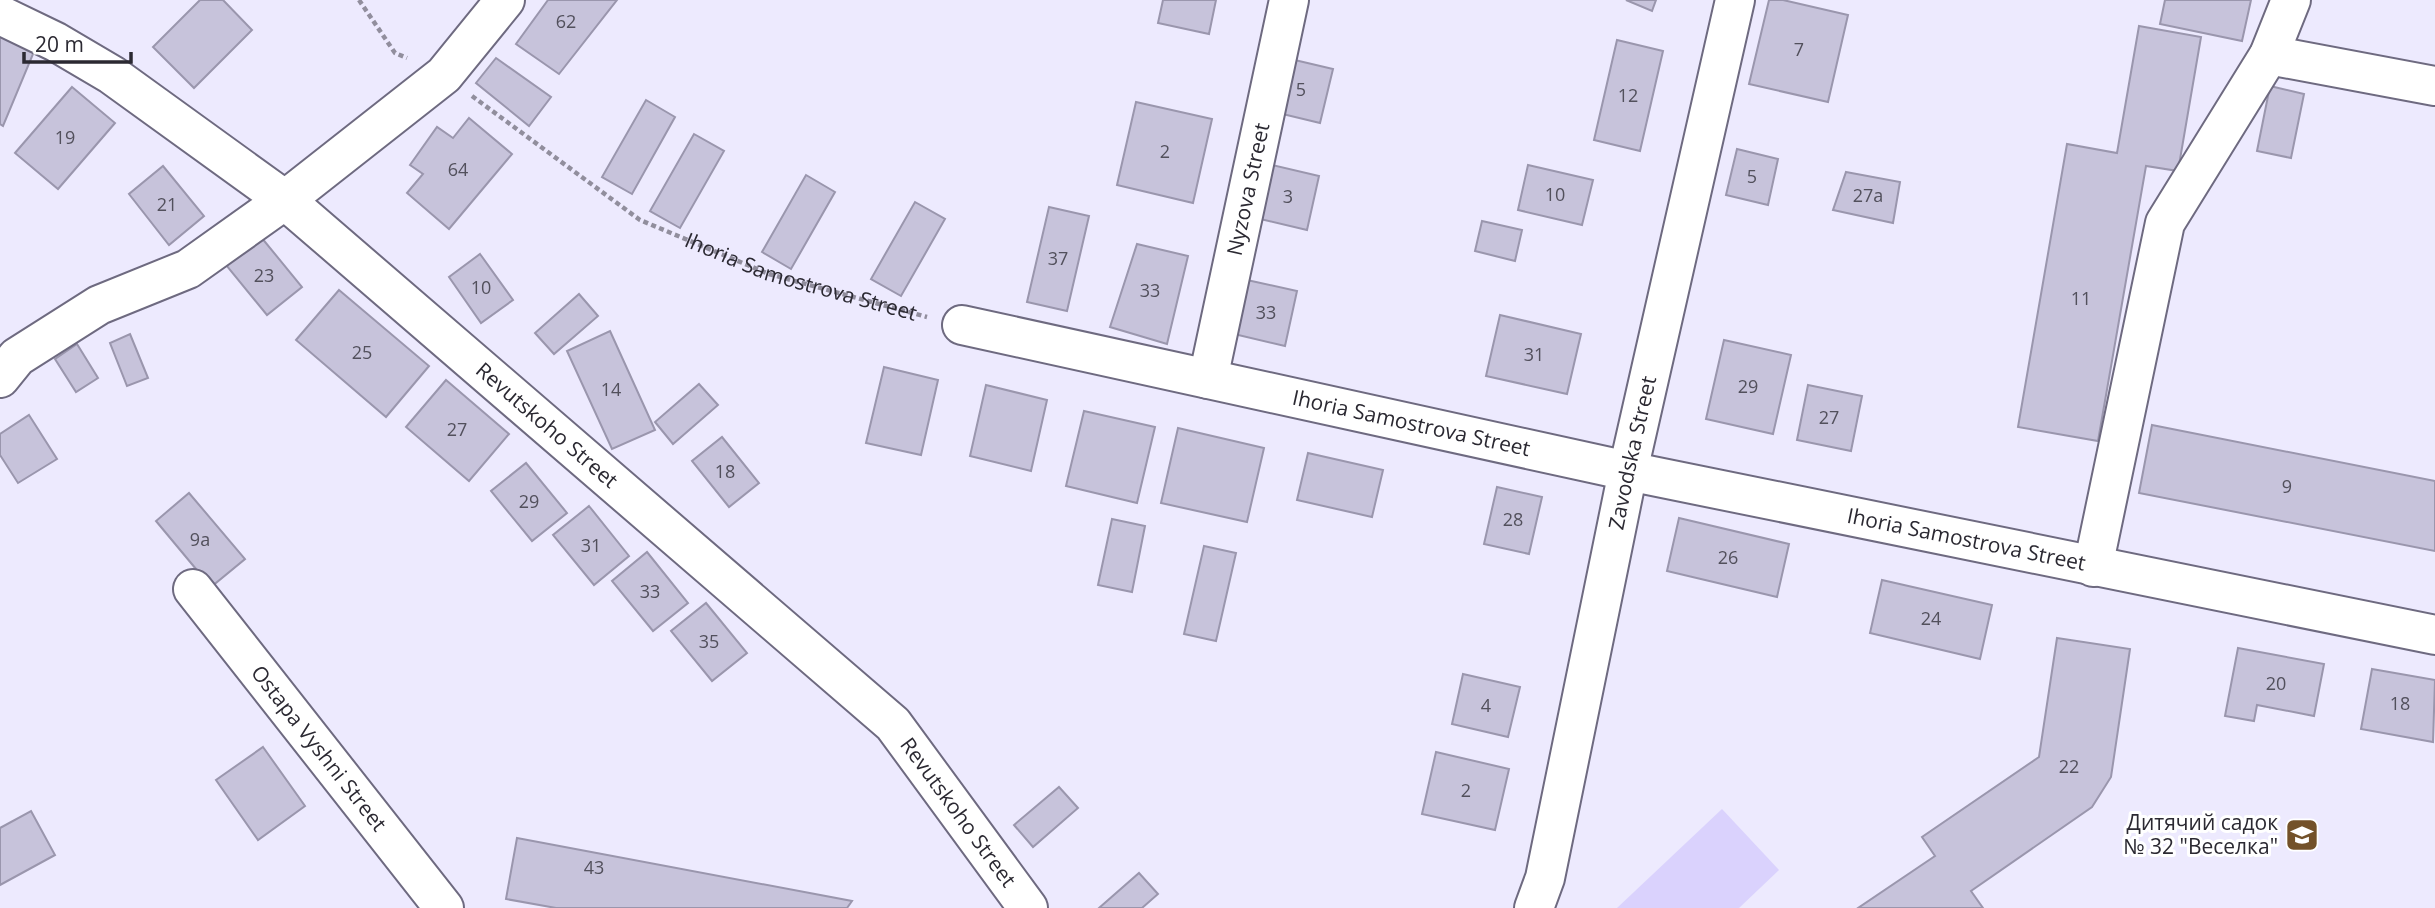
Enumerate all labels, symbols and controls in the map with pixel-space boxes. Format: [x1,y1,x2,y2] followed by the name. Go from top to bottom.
[556,9,576,33] house number: 62
[24,21,131,65] scale bar
[35,30,84,58] text: 20 m
[1794,37,1804,61] house number: 7
[1296,77,1306,101] house number: 5
[1618,83,1638,107] house number: 12
[1220,120,1275,258] street label: Nyzova Street
[55,125,75,149] house number: 19
[1160,139,1170,163] house number: 2
[448,157,468,181] house number: 64
[1747,164,1757,188] house number: 5
[1545,182,1565,206] house number: 10
[1853,183,1883,207] house number: 27а
[1283,184,1293,208] house number: 3
[157,192,177,216] house number: 21
[681,225,920,327] street label: Ihoria Samostrova Street
[1048,246,1068,270] house number: 37
[254,263,274,287] house number: 23
[471,275,491,299] house number: 10
[1140,278,1160,302] house number: 33
[2071,286,2091,310] house number: 11
[1256,300,1276,324] house number: 33
[352,340,372,364] house number: 25
[1524,342,1544,366] house number: 31
[470,356,624,494] street label: Revutskoho Street
[1601,373,1662,532] street label: Zavodska Street
[1738,374,1758,398] house number: 29
[601,377,621,401] house number: 14
[1290,383,1533,462] street label: Ihoria Samostrova Street
[1819,405,1839,429] house number: 27
[447,417,467,441] house number: 27
[715,459,735,483] house number: 18
[2282,474,2292,498] house number: 9
[519,489,539,513] house number: 29
[1845,501,2088,577] street label: Ihoria Samostrova Street
[1503,507,1523,531] house number: 28
[190,527,210,551] house number: 9а
[581,533,601,557] house number: 31
[1718,545,1738,569] house number: 26
[640,579,660,603] house number: 33
[1921,606,1941,630] house number: 24
[699,629,719,653] house number: 35
[245,659,393,837] street label: Ostapa Vyshni Street
[2266,671,2286,695] house number: 20
[2390,691,2410,715] house number: 18
[1481,693,1491,717] house number: 4
[894,731,1023,892] street label: Revutskoho Street
[2059,754,2079,778] house number: 22
[1461,778,1471,802] house number: 2
[2123,808,2278,860] place label: Дитячий садок № 32 "Веселка"
[2283,816,2321,854] school or university icon: Дитячий садок № 32 "Веселка"
[584,855,604,879] house number: 43

